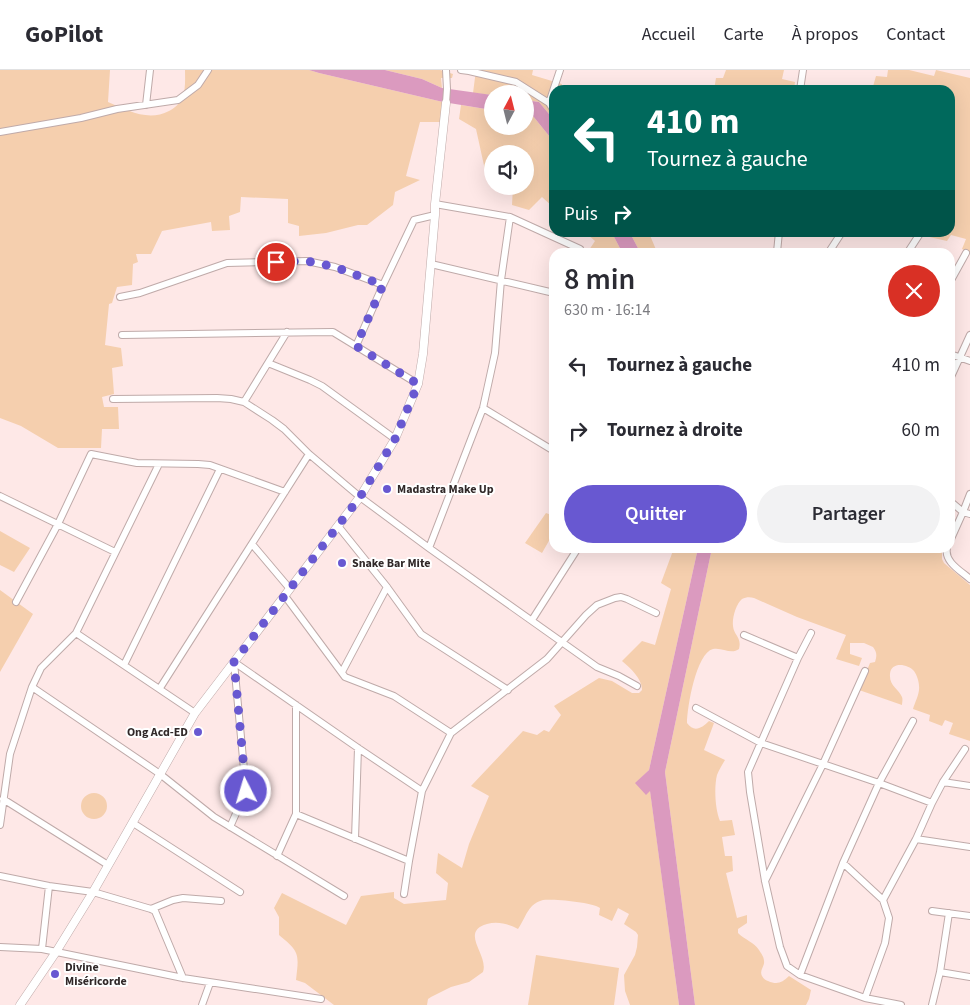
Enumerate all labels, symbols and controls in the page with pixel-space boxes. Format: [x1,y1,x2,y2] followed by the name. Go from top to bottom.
[25,17,103,52] text: GoPilot
[642,22,695,47] text: Accueil
[723,22,764,47] text: Carte
[792,22,858,47] text: À propos
[886,22,945,47] text: Contact
[484,85,534,135] north arrow
[484,85,534,195] map controls
[647,97,739,147] text: 410 m
[564,105,629,170] icon: left
[647,143,808,175] text: Tournez à gauche
[484,145,534,195] button: sound
[608,200,636,228] icon: right
[564,201,598,228] text: Puis
[255,241,297,283] pin
[262,248,290,276] icon: arrive
[564,258,635,301] text: 8 min
[888,265,940,317] button: close
[564,299,651,321] text: 630 m · 16:14
[564,352,592,380] icon: left
[607,352,752,379] text: Tournez à gauche
[892,352,940,379] text: 410 m
[564,417,592,445] icon: right
[607,417,743,444] text: Tournez à droite
[902,417,940,444] text: 60 m
[397,481,494,498] place label: Madastra Make Up
[381,483,393,495] marker: Madastra Make Up
[564,485,747,543] button: Quitter
[757,485,940,543] button: Partager
[352,555,431,572] place label: Snake Bar Mite
[336,557,348,569] marker: Snake Bar Mite
[127,724,188,741] place label: Ong Acd-ED
[192,726,204,738] marker: Ong Acd-ED
[219,764,271,816] position arrow
[65,959,127,990] place label: Divine Miséricorde
[49,968,61,980] marker: Divine Miséricorde

